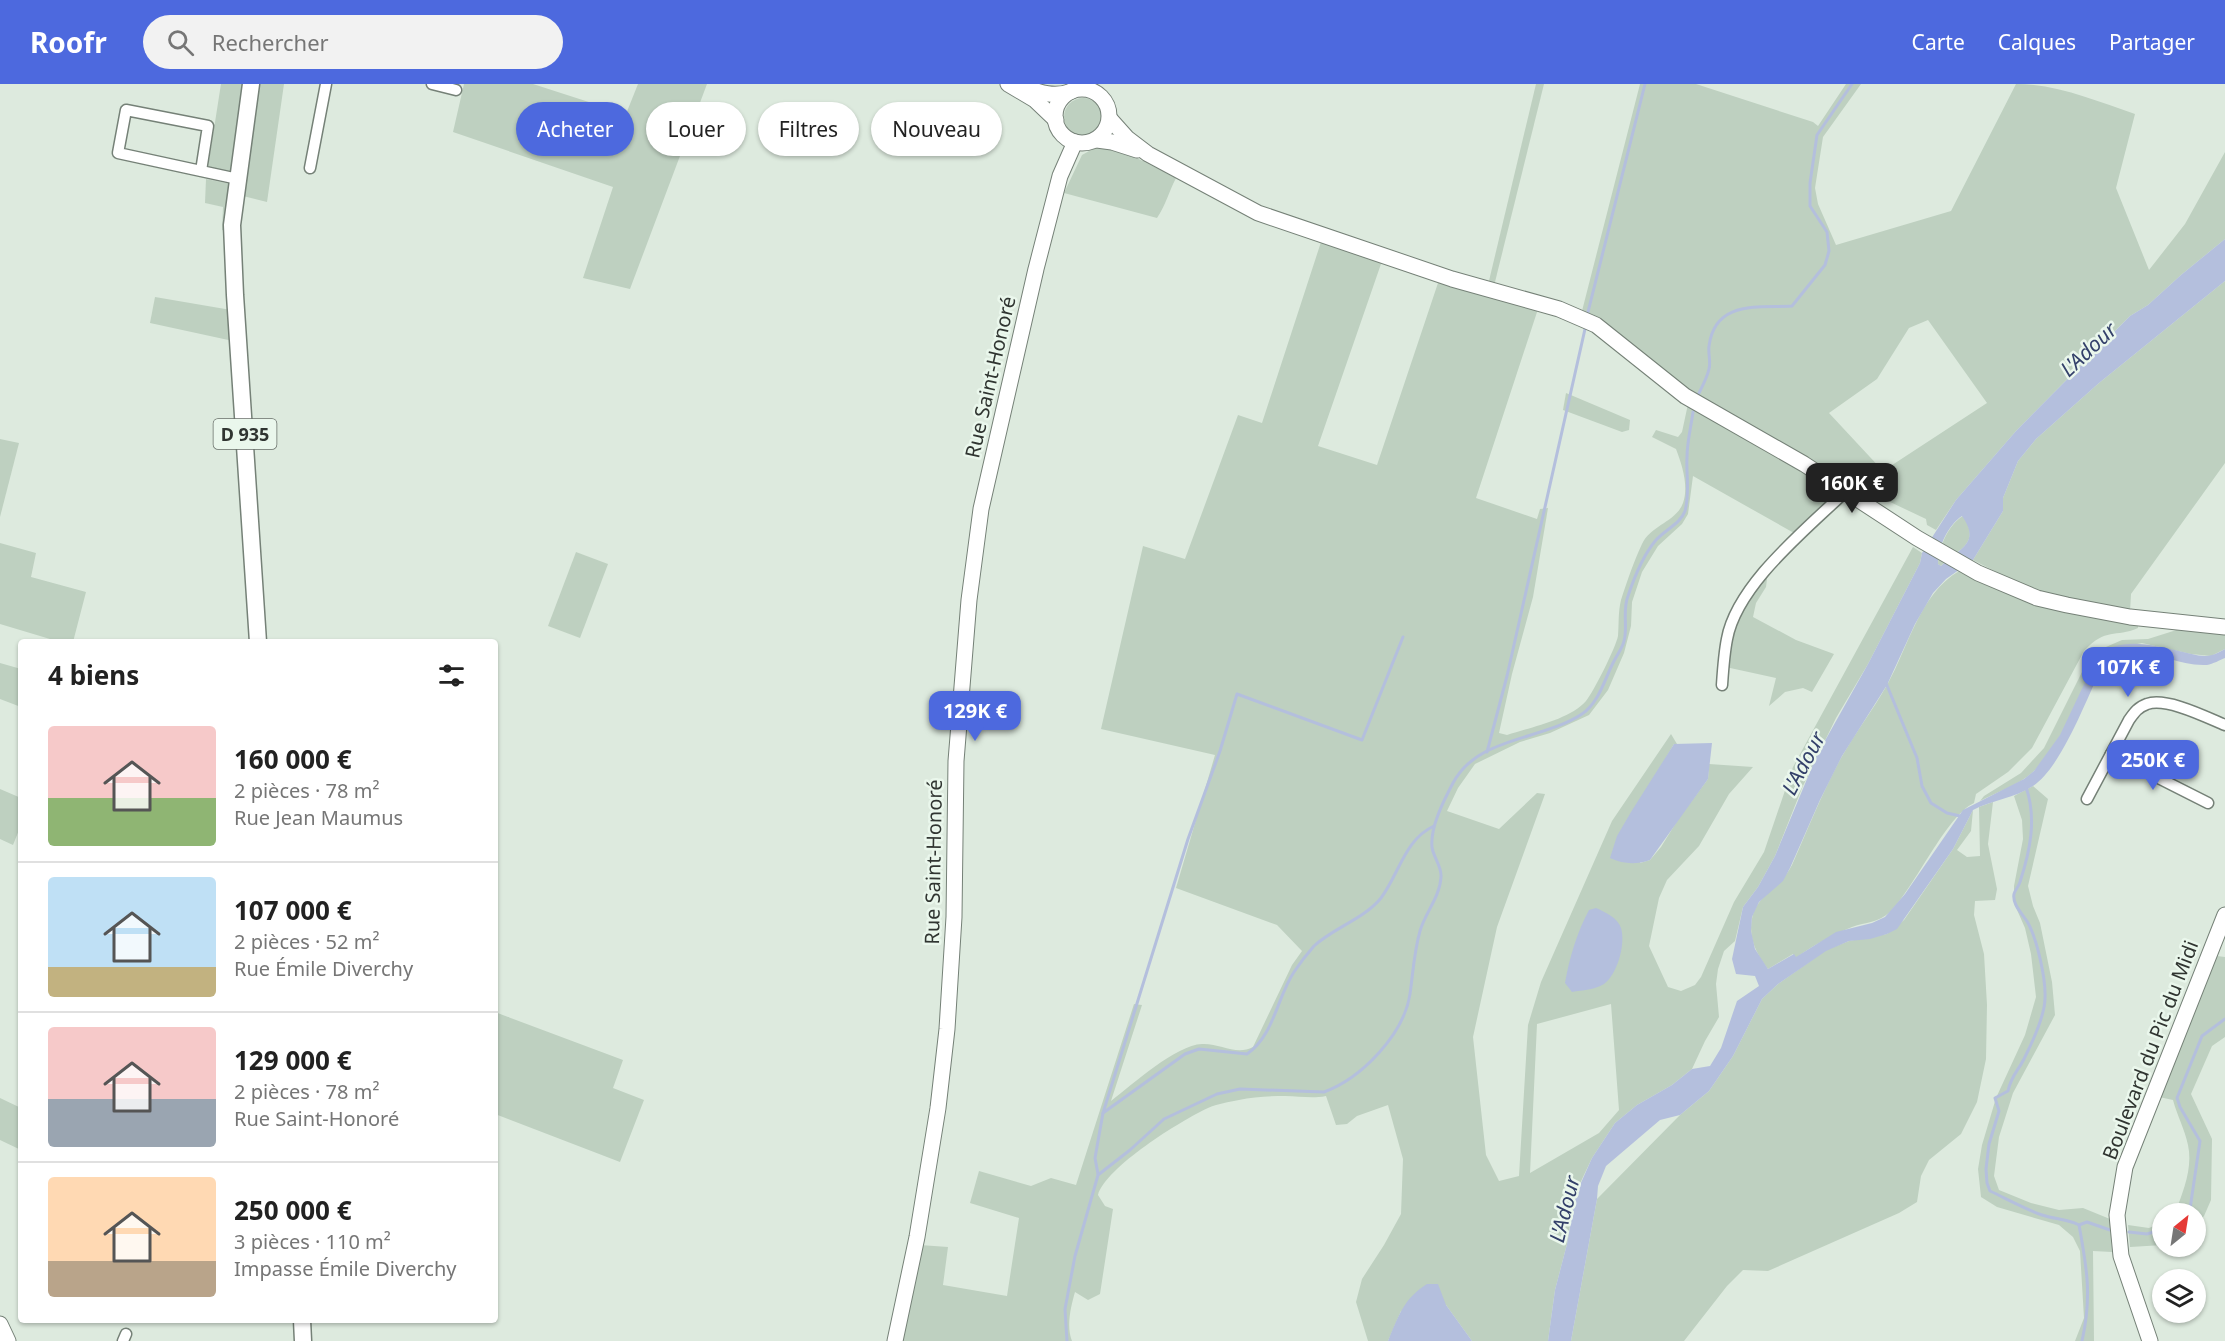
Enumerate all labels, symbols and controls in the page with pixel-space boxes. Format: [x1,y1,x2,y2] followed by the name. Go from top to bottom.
[143,15,563,69] search box
[30,23,107,61] text: Roofr
[164,26,197,59] icon: search
[212,27,329,57] text: Rechercher
[1912,28,1965,56] text: Carte
[1998,28,2076,56] text: Calques
[2109,28,2195,56] text: Partager
[516,102,634,156] chip: Acheter
[646,102,746,156] chip: Louer
[758,102,859,156] chip: Filtres
[871,102,1002,156] chip: Nouveau
[958,293,1022,461] street label: Rue Saint-Honoré
[2054,315,2124,382] water label: L'Adour
[214,419,276,449] road number: D 935
[1803,463,1901,514] pin: 160K €
[1820,469,1884,496] text: 160K €
[2079,647,2177,698] pin: 107K €
[2096,653,2160,680] text: 107K €
[48,657,139,693] text: 4 biens
[435,659,468,692] icon: filters
[926,691,1024,742] pin: 129K €
[943,697,1007,724] text: 129K €
[1775,725,1832,800] water label: L'Adour
[2104,740,2202,791] pin: 250K €
[234,741,352,777] text: 160 000 €
[2121,746,2185,773] text: 250K €
[96,750,168,822] icon: home
[234,777,379,804] text: 2 pièces · 78 m²
[918,779,948,945] street label: Rue Saint-Honoré
[234,804,403,831] text: Rue Jean Maumus
[234,892,352,928] text: 107 000 €
[96,901,168,973] icon: home
[234,928,379,955] text: 2 pièces · 52 m²
[2096,937,2204,1163] street label: Boulevard du Pic du Midi
[234,955,413,982] text: Rue Émile Diverchy
[234,1042,352,1078] text: 129 000 €
[96,1051,168,1123] icon: home
[234,1078,379,1105] text: 2 pièces · 78 m²
[234,1105,399,1132] text: Rue Saint-Honoré
[1542,1171,1586,1245] water label: L'Adour
[234,1192,352,1228] text: 250 000 €
[96,1201,168,1273] icon: home
[2152,1203,2206,1257] north arrow
[2152,1203,2206,1323] map controls
[234,1228,391,1255] text: 3 pièces · 110 m²
[234,1255,456,1282] text: Impasse Émile Diverchy
[2152,1269,2206,1323] button: layers

